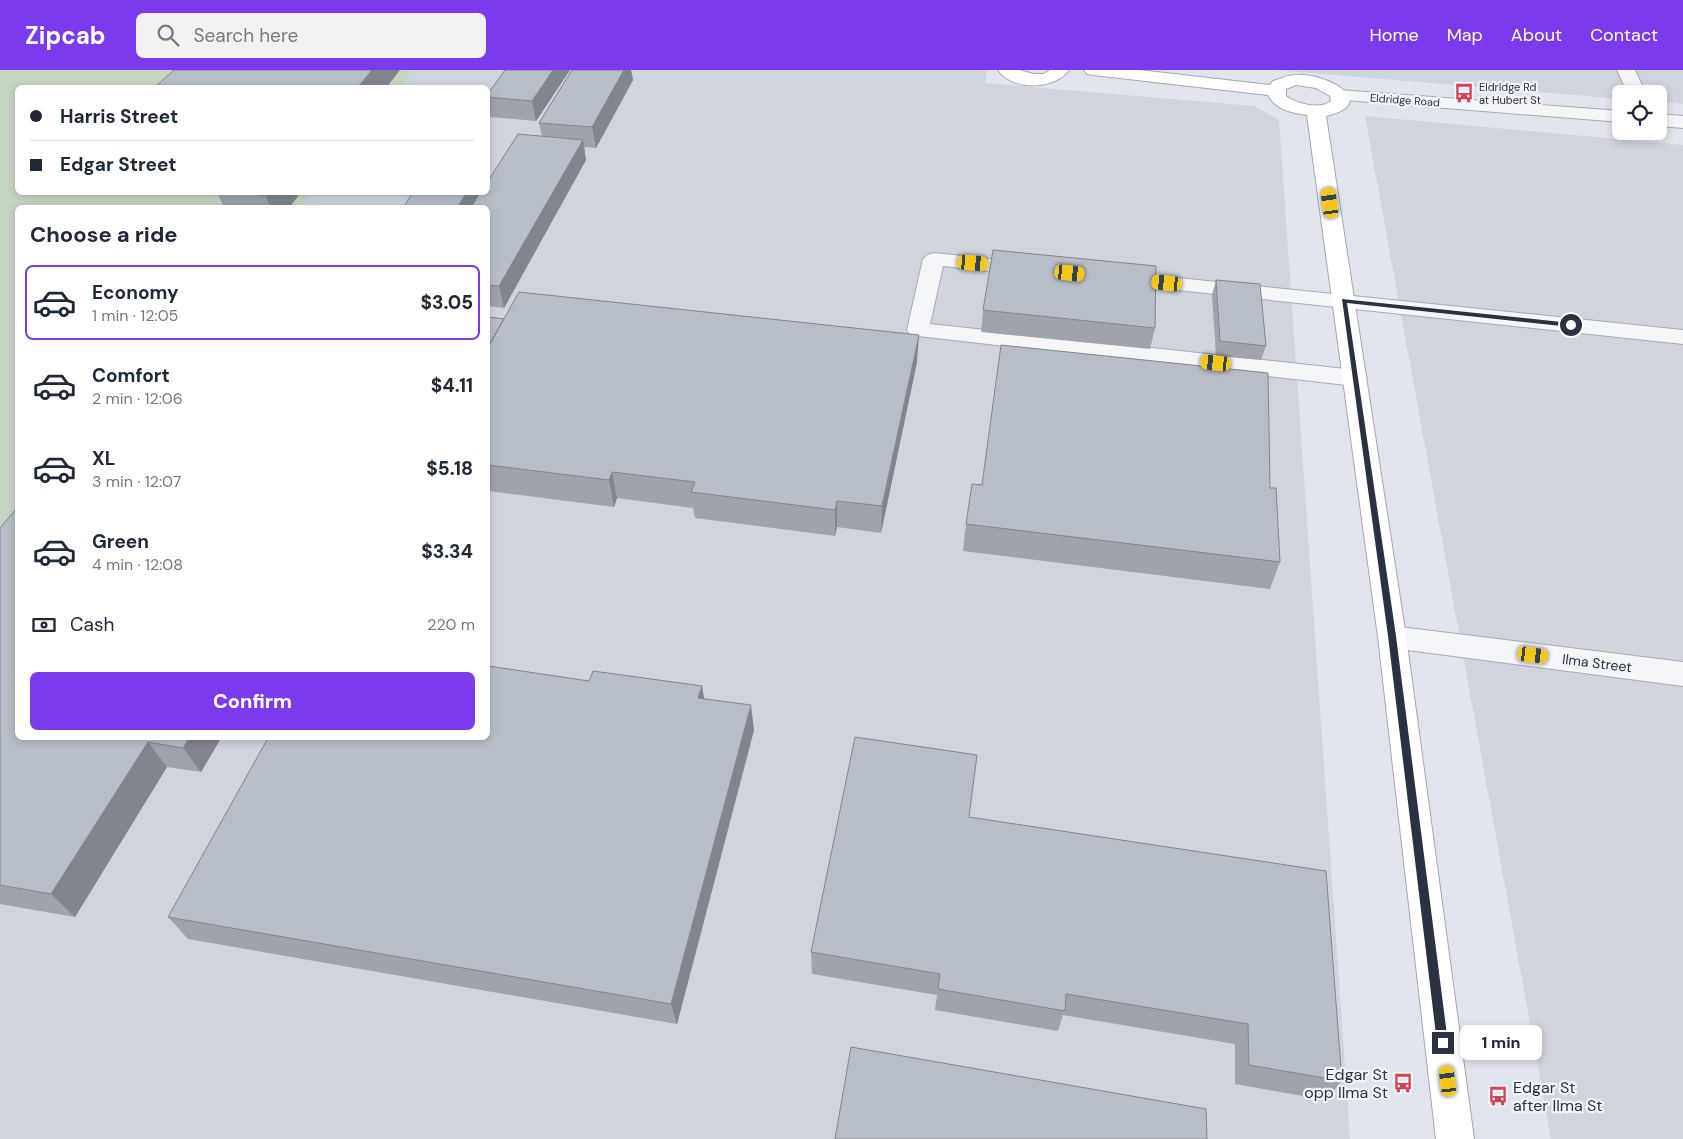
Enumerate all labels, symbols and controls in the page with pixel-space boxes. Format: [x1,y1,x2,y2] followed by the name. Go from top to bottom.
[136,13,486,58] search box
[25,20,106,51] text: Zipcab
[154,21,182,49] icon: search
[194,23,298,48] text: Search here
[1369,23,1419,47] text: Home
[1447,23,1483,47] text: Map
[1511,23,1562,47] text: About
[1590,23,1658,47] text: Contact
[1479,80,1541,107] place label: Eldridge Rd at Hubert St
[1453,82,1475,104] bus stop icon: Eldridge Rd at Hubert St
[1612,85,1667,140] map controls
[1612,85,1667,140] button: locate
[1370,91,1440,109] street label: Eldridge Road
[60,104,178,129] text: Harris Street
[60,152,177,177] text: Edgar Street
[1320,187,1339,219] car
[30,220,178,249] text: Choose a ride
[957,254,988,272] car
[1054,264,1085,282] car
[1151,274,1182,292] car
[32,280,77,325] icon: car
[92,280,179,305] text: Economy
[421,290,473,315] text: $3.05
[92,305,178,326] text: 1 min · 12:05
[1560,314,1582,336] route start
[1200,354,1231,372] car
[32,363,77,408] icon: car
[92,363,170,388] text: Comfort
[431,373,473,398] text: $4.11
[92,388,183,409] text: 2 min · 12:06
[32,446,77,491] icon: car
[92,446,115,471] text: XL
[426,456,473,481] text: $5.18
[92,471,181,492] text: 3 min · 12:07
[32,529,77,574] icon: car
[92,529,149,554] text: Green
[421,539,473,564] text: $3.34
[92,554,183,575] text: 4 min · 12:08
[30,611,58,639] icon: cash
[70,612,114,637] text: Cash
[427,614,475,635] text: 220 m
[1517,646,1548,664] car
[1561,650,1633,676] street label: Ilma Street
[30,672,475,730] button: Confirm
[1460,1026,1543,1060] callout: 1 min
[1432,1032,1454,1054] route end
[1481,1032,1521,1053] text: 1 min
[1304,1064,1388,1103] place label: Edgar St opp Ilma St
[1438,1065,1457,1097] car
[1392,1072,1414,1094] bus stop icon: Edgar St opp Ilma St
[1513,1077,1603,1116] place label: Edgar St after Ilma St
[1487,1085,1509,1107] bus stop icon: Edgar St after Ilma St

